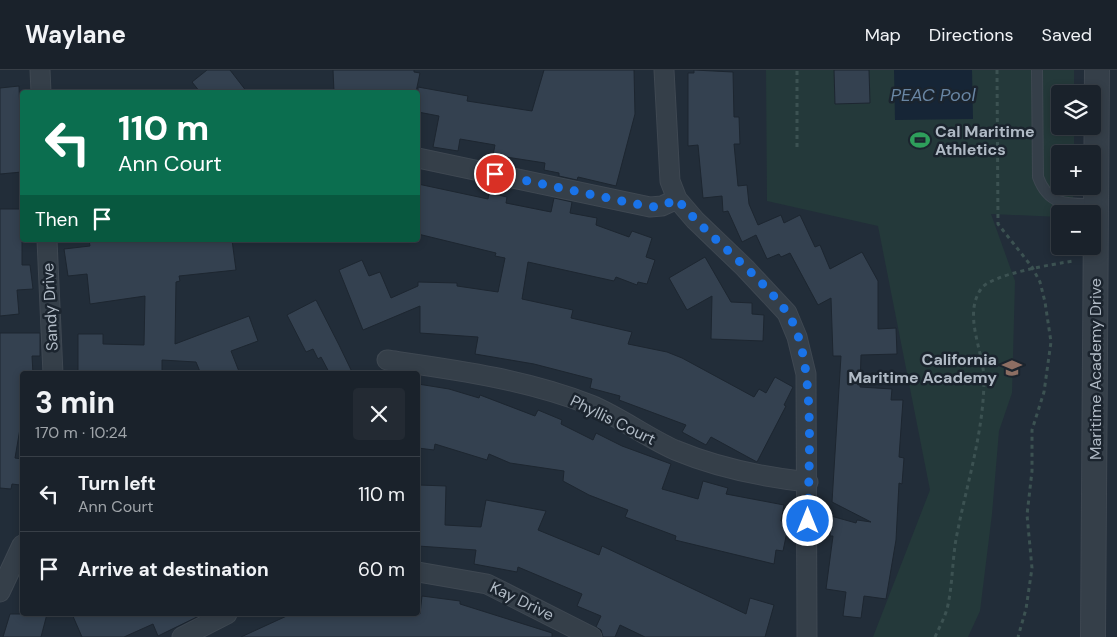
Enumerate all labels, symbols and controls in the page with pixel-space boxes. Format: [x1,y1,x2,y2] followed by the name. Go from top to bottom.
[25,19,126,50] text: Waylane
[865,23,901,47] text: Map
[929,23,1014,47] text: Directions
[1042,23,1092,47] text: Saved
[891,83,976,107] water label: PEAC Pool
[1051,85,1101,255] map controls
[1051,85,1101,135] button: layers
[118,105,209,151] text: 110 m
[35,110,100,175] icon: left
[935,121,1035,160] place label: Cal Maritime Athletics
[909,129,931,151] sports icon: Cal Maritime Athletics
[1051,145,1101,195] button: +
[118,149,222,178] text: Ann Court
[474,153,516,195] pin
[481,160,509,188] icon: arrive
[88,205,116,233] icon: arrive
[1051,205,1101,255] button: −
[35,207,78,232] text: Then
[37,262,63,352] street label: Sandy Drive
[1085,278,1106,460] street label: Maritime Academy Drive
[848,349,997,388] place label: California Maritime Academy
[1001,357,1023,379] school or university icon: California Maritime Academy
[35,383,115,422] text: 3 min
[353,388,405,440] button: close
[567,390,659,450] street label: Phyllis Court
[35,422,127,443] text: 170 m · 10:24
[78,471,156,496] text: Turn left
[35,480,63,508] icon: left
[358,482,405,507] text: 110 m
[781,494,833,546] position arrow
[78,496,154,517] text: Ann Court
[35,555,63,583] icon: arrive
[78,557,269,582] text: Arrive at destination
[358,557,405,582] text: 60 m
[487,577,557,625] street label: Kay Drive

